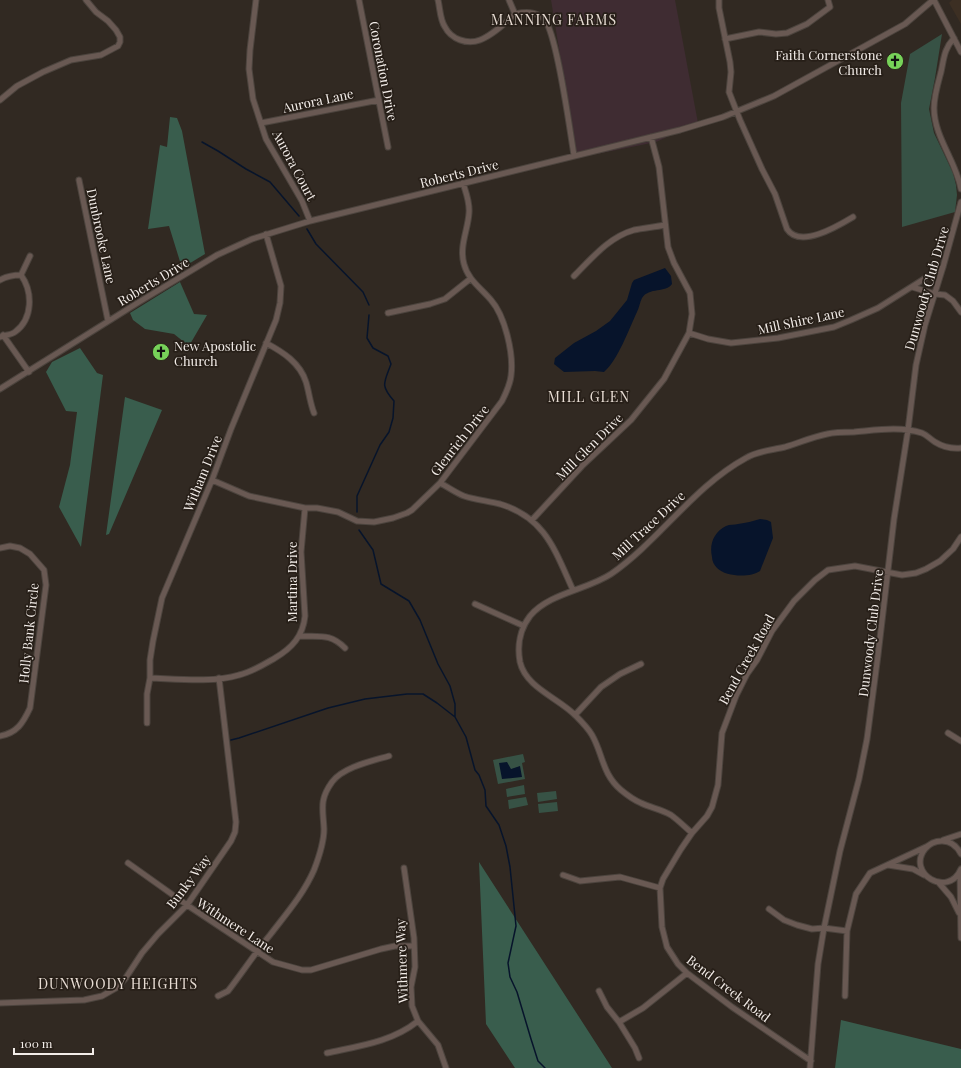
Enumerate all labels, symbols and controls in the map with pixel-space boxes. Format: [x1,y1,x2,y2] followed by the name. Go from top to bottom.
[491,10,617,29] district label: MANNING FARMS
[366,20,402,123] street label: Coronation Drive
[775,46,882,78] place label: Faith Cornerstone Church
[885,51,905,71] church icon: Faith Cornerstone Church
[280,84,355,116] street label: Aurora Lane
[269,126,321,203] street label: Aurora Court
[418,155,501,191] street label: Roberts Drive
[84,187,120,285] street label: Dunbrooke Lane
[900,224,952,352] street label: Dunwoody Club Drive
[114,253,192,309] street label: Roberts Drive
[756,302,846,337] street label: Mill Shire Lane
[174,337,256,369] place label: New Apostolic Church
[151,342,171,362] church icon: New Apostolic Church
[548,387,630,406] district label: MILL GLEN
[426,401,492,479] street label: Glenrich Drive
[552,409,626,483] street label: Mill Glen Drive
[179,432,225,514] street label: Witham Drive
[608,487,688,563] street label: Mill Trace Drive
[283,541,300,623] street label: Martina Drive
[854,568,886,698] street label: Dunwoody Club Drive
[14,582,42,684] street label: Holly Bank Circle
[714,610,778,707] street label: Bend Creek Road
[162,850,214,912] street label: Bunky Way
[193,893,278,957] street label: Withmere Lane
[391,918,411,1005] street label: Withmere Way
[684,951,775,1025] street label: Bend Creek Road
[38,974,198,993] district label: DUNWOODY HEIGHTS
[14,1030,93,1056] scale bar
[20,1035,53,1051] text: 100 m

